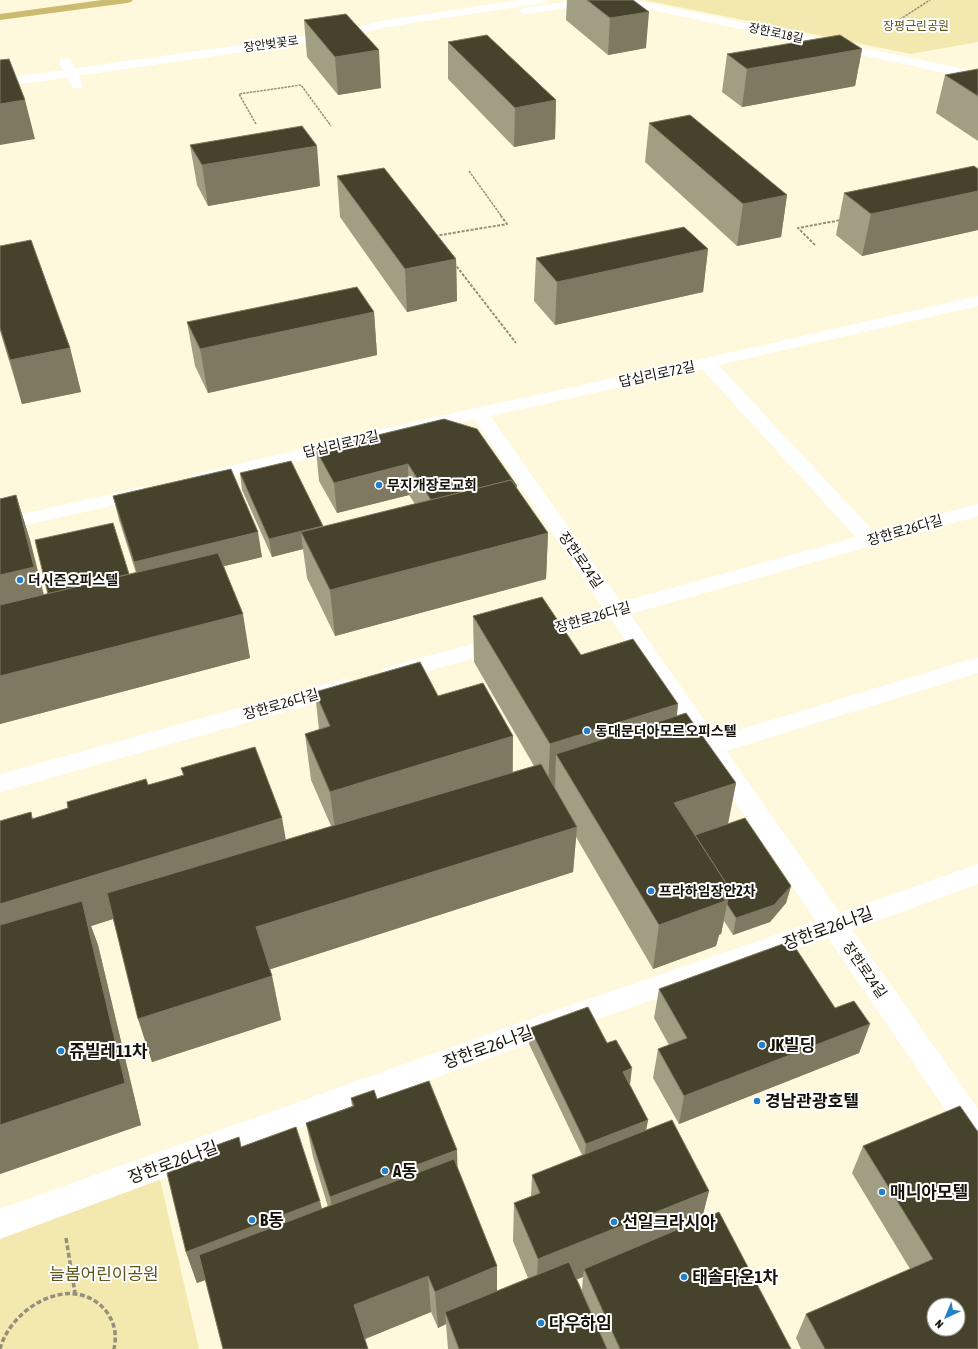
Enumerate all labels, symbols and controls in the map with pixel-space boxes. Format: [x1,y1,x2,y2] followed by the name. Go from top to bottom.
[883,19,949,33] park label: 장평근린공원
[747,20,805,46] street label: 장한로18길
[243,33,299,55] street label: 장안벚꽃로
[617,358,697,390] street label: 답십리로72길
[301,427,381,461] street label: 답십리로72길
[387,477,477,493] place label: 무지개장로교회
[374,480,384,490] marker: 무지개장로교회
[866,512,944,548] street label: 장한로26다길
[556,529,606,591] street label: 장한로24길
[28,572,118,588] place label: 더시즌오피스텔
[15,575,25,585] marker: 더시즌오피스텔
[554,599,632,635] street label: 장한로26다길
[242,686,320,722] street label: 장한로26다길
[595,723,737,739] place label: 동대문더아모르오피스텔
[582,726,592,736] marker: 동대문더아모르오피스텔
[659,883,756,899] place label: 프라하임장안2차
[646,886,656,896] marker: 프라하임장안2차
[780,902,876,954] street label: 장한로26나길
[840,939,890,1001] street label: 장한로24길
[440,1021,536,1073] street label: 장한로26나길
[769,1035,815,1055] place label: JK빌딩
[757,1040,767,1050] marker: JK빌딩
[69,1041,148,1061] place label: 쥬빌레11차
[56,1046,66,1056] marker: 쥬빌레11차
[765,1091,859,1111] place label: 경남관광호텔
[752,1096,762,1106] marker: 경남관광호텔
[125,1136,221,1188] street label: 장한로26나길
[392,1161,417,1181] place label: A동
[380,1166,390,1176] marker: A동
[890,1182,968,1202] place label: 매니아모텔
[877,1187,887,1197] marker: 매니아모텔
[260,1210,284,1230] place label: B동
[622,1212,716,1232] place label: 선일크라시아
[247,1215,257,1225] marker: B동
[609,1217,619,1227] marker: 선일크라시아
[49,1264,159,1284] park label: 늘봄어린이공원
[692,1267,779,1287] place label: 태솔타운1차
[679,1272,689,1282] marker: 태솔타운1차
[926,1297,966,1337] north arrow
[549,1313,612,1333] place label: 다우하임
[536,1318,546,1328] marker: 다우하임
[933,1318,946,1331] text: N

